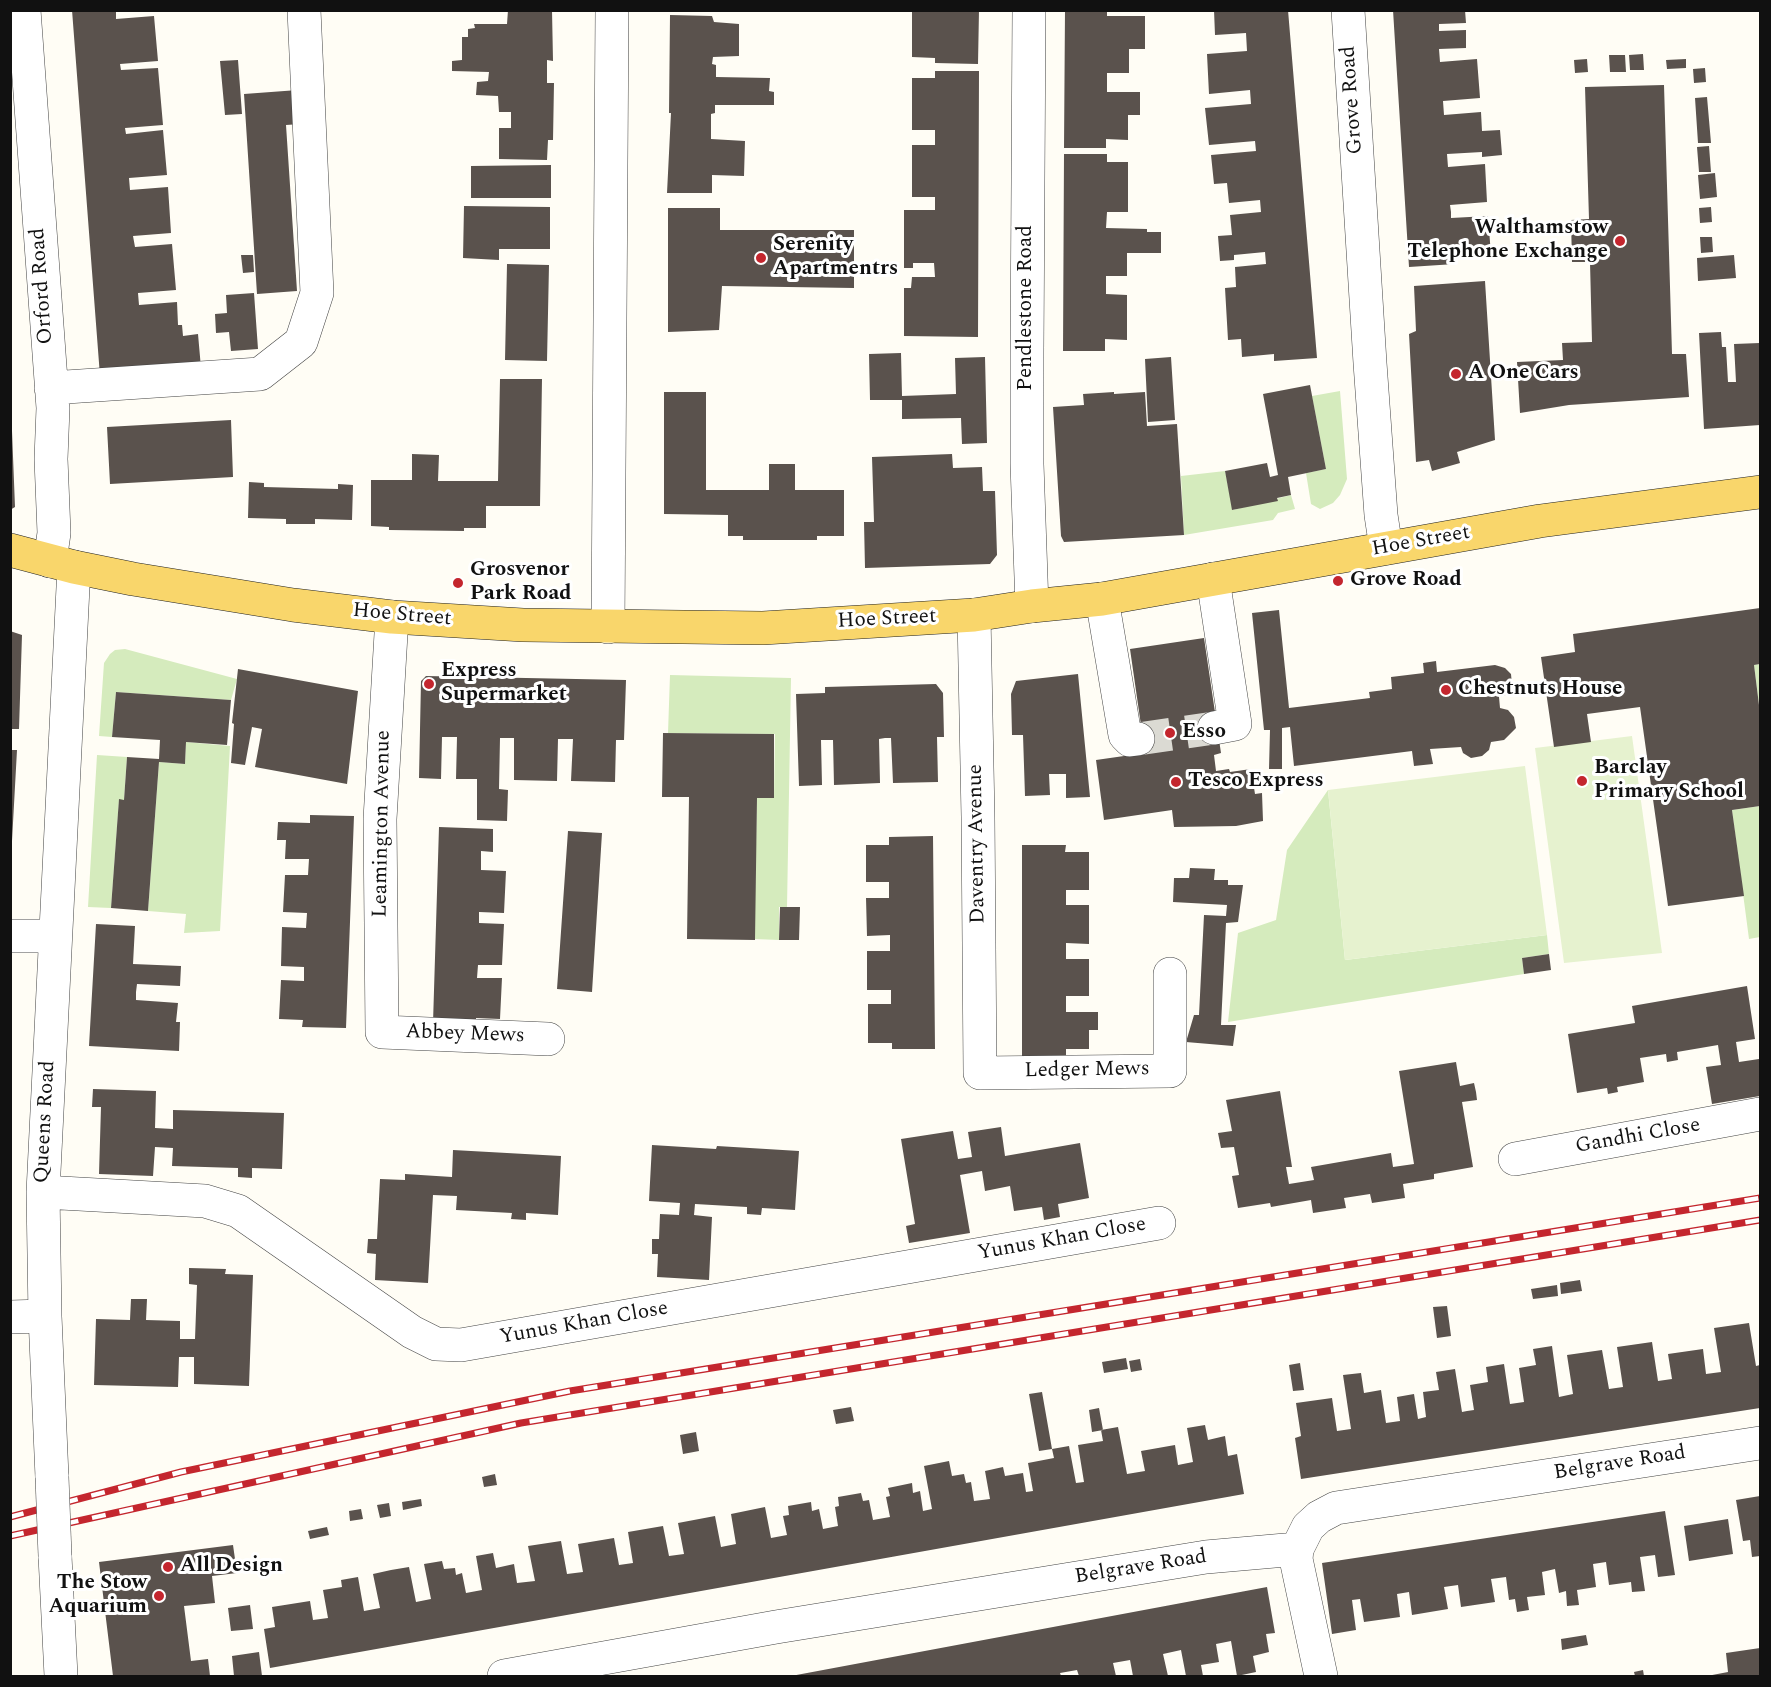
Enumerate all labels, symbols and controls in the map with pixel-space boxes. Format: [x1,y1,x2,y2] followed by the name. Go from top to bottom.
[1337,45,1369,155] street label: Grove Road
[1407,216,1608,266] place label: Walthamstow Telephone Exchange
[1014,225,1040,391] street label: Pendlestone Road
[26,227,60,345] street label: Orford Road
[773,233,898,283] place label: Serenity Apartmentrs
[1613,234,1627,248] marker: Walthamstow Telephone Exchange
[754,251,768,265] marker: Serenity Apartmentrs
[1468,361,1579,387] place label: A One Cars
[1449,367,1463,381] marker: A One Cars
[1370,521,1472,563] street label: Hoe Street
[470,558,571,608] place label: Grosvenor Park Road
[1350,568,1462,594] place label: Grove Road
[1331,574,1345,588] marker: Grove Road
[451,576,465,590] marker: Grosvenor Park Road
[352,599,452,633] street label: Hoe Street
[837,605,937,635] street label: Hoe Street
[441,659,567,709] place label: Express Supermarket
[422,677,436,691] marker: Express Supermarket
[1458,677,1623,703] place label: Chestnuts House
[1439,683,1453,697] marker: Chestnuts House
[1182,720,1226,746] place label: Esso
[1163,726,1177,740] marker: Esso
[369,730,397,918] street label: Leamington Avenue
[1594,756,1744,806] place label: Barclay Primary School
[964,764,992,924] street label: Daventry Avenue
[1188,769,1324,795] place label: Tesco Express
[1575,774,1589,788] marker: Barclay Primary School
[1169,775,1183,789] marker: Tesco Express
[405,1020,525,1050] street label: Abbey Mews
[1024,1057,1150,1085] street label: Ledger Mews
[30,1060,62,1184] street label: Queens Road
[1574,1114,1702,1160] street label: Gandhi Close
[976,1213,1148,1267] street label: Yunus Khan Close
[498,1297,670,1351] street label: Yunus Khan Close
[1552,1441,1688,1487] street label: Belgrave Road
[1073,1545,1209,1591] street label: Belgrave Road
[180,1554,283,1580] place label: All Design
[161,1560,175,1574] marker: All Design
[49,1571,147,1621] place label: The Stow Aquarium
[152,1589,166,1603] marker: The Stow Aquarium

